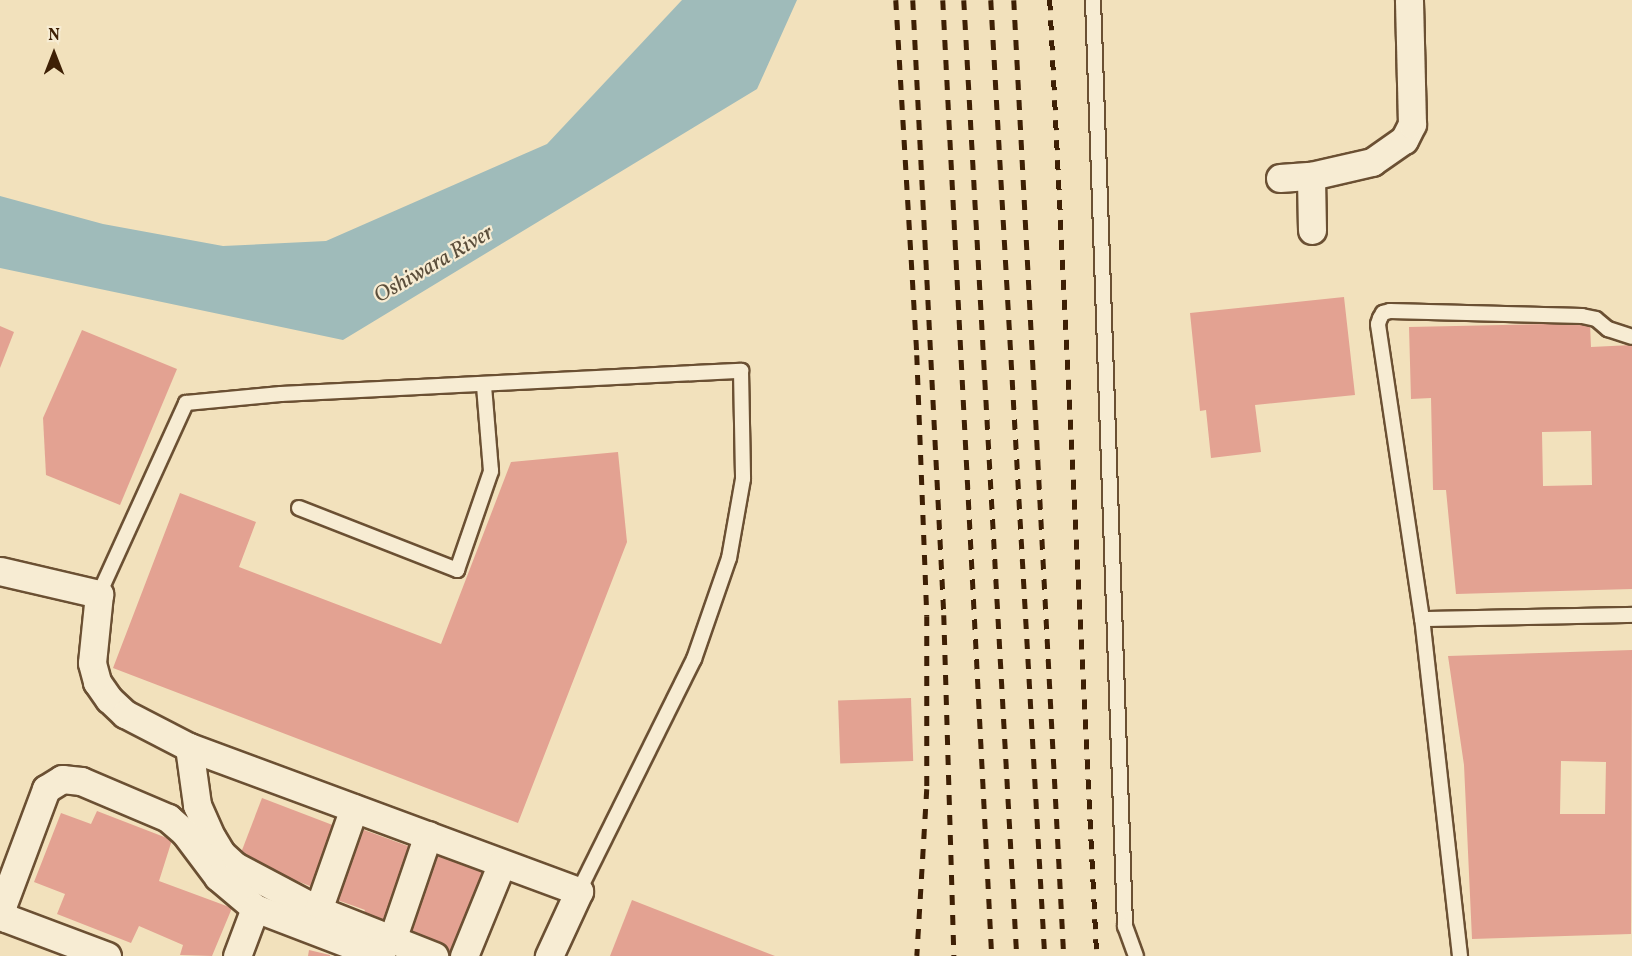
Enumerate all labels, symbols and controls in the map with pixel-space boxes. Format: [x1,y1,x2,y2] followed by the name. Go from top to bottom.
[24,24,84,84] north arrow
[48,25,60,47] text: N
[369,220,499,310] water label: Oshiwara River

